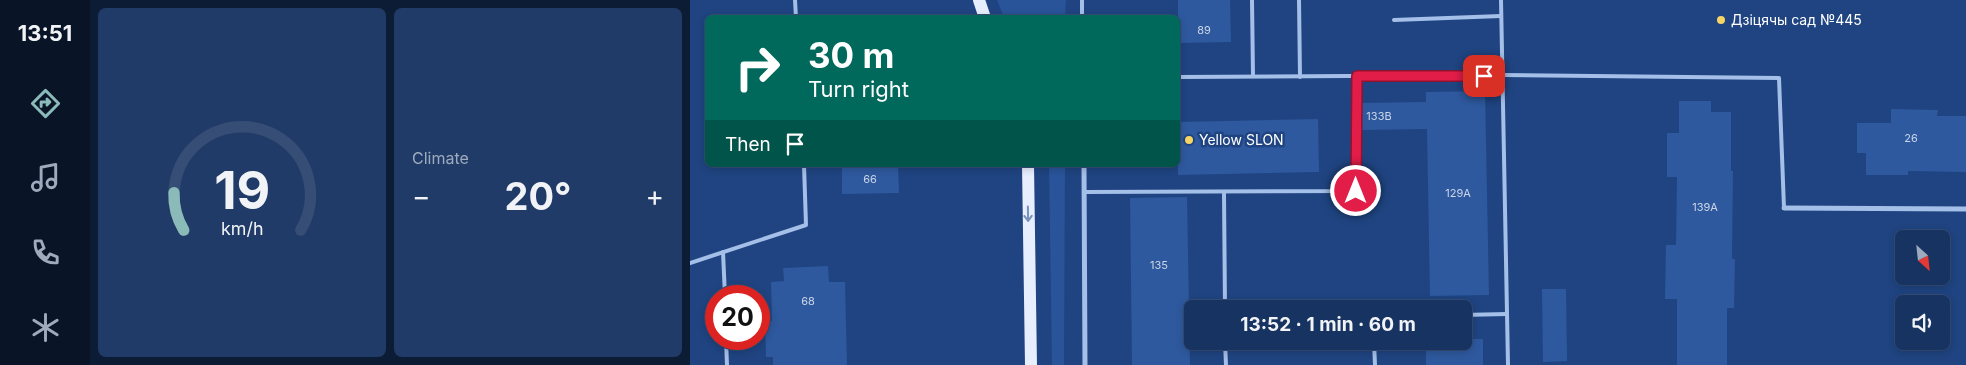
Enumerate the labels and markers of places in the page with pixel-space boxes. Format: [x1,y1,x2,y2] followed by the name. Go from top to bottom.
[1731,11,1862,28] place label: Дзіцячы сад №445
[1715,14,1727,26] marker: Дзіцячы сад №445
[1463,55,1505,97] pin
[1199,131,1284,148] place label: Yellow SLON
[1183,134,1195,146] marker: Yellow SLON

